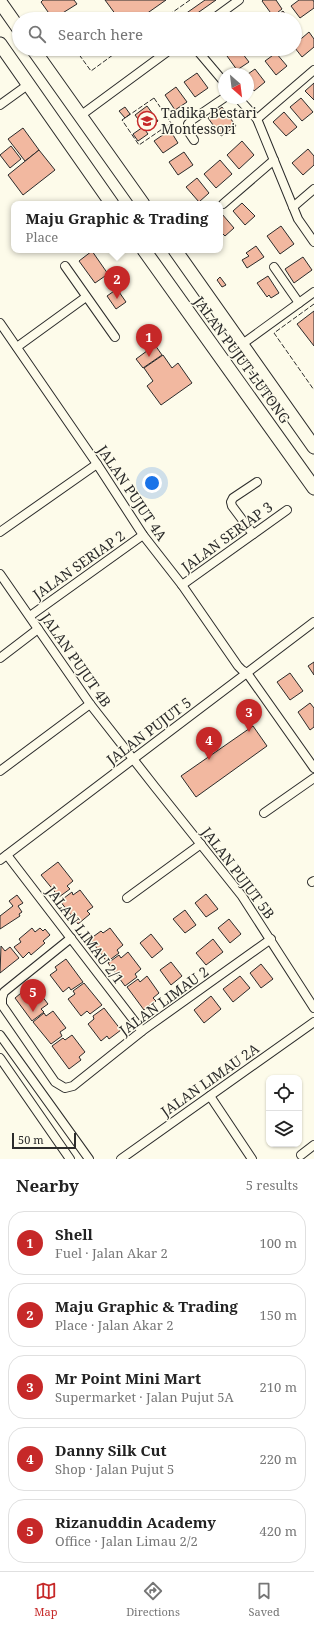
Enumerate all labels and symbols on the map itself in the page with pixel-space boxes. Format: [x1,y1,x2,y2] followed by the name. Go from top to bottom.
[218,68,254,104] north arrow
[161,103,257,138] place label: Tadika Bestari Montessori
[136,110,158,132] school or university icon: Tadika Bestari Montessori
[104,266,130,299] pin: 2
[189,292,295,427] street label: JALAN PUJUT-LUTONG
[136,324,162,357] pin: 1
[93,440,171,544] street label: JALAN PUJUT 4A
[142,473,162,493] your location
[177,497,276,577] street label: JALAN SERIAP 3
[28,526,128,604] street label: JALAN SERIAP 2
[36,608,116,710] street label: JALAN PUJUT 4B
[102,693,195,769] street label: JALAN PUJUT 5
[236,699,262,732] pin: 3
[196,727,222,760] pin: 4
[197,822,279,923] street label: JALAN PUJUT 5B
[42,881,128,987] street label: JALAN LIMAU 2/1
[114,962,212,1040] street label: JALAN LIMAU 2
[20,979,46,1012] pin: 5
[156,1039,263,1121] street label: JALAN LIMAU 2A
[12,1131,76,1150] scale bar

